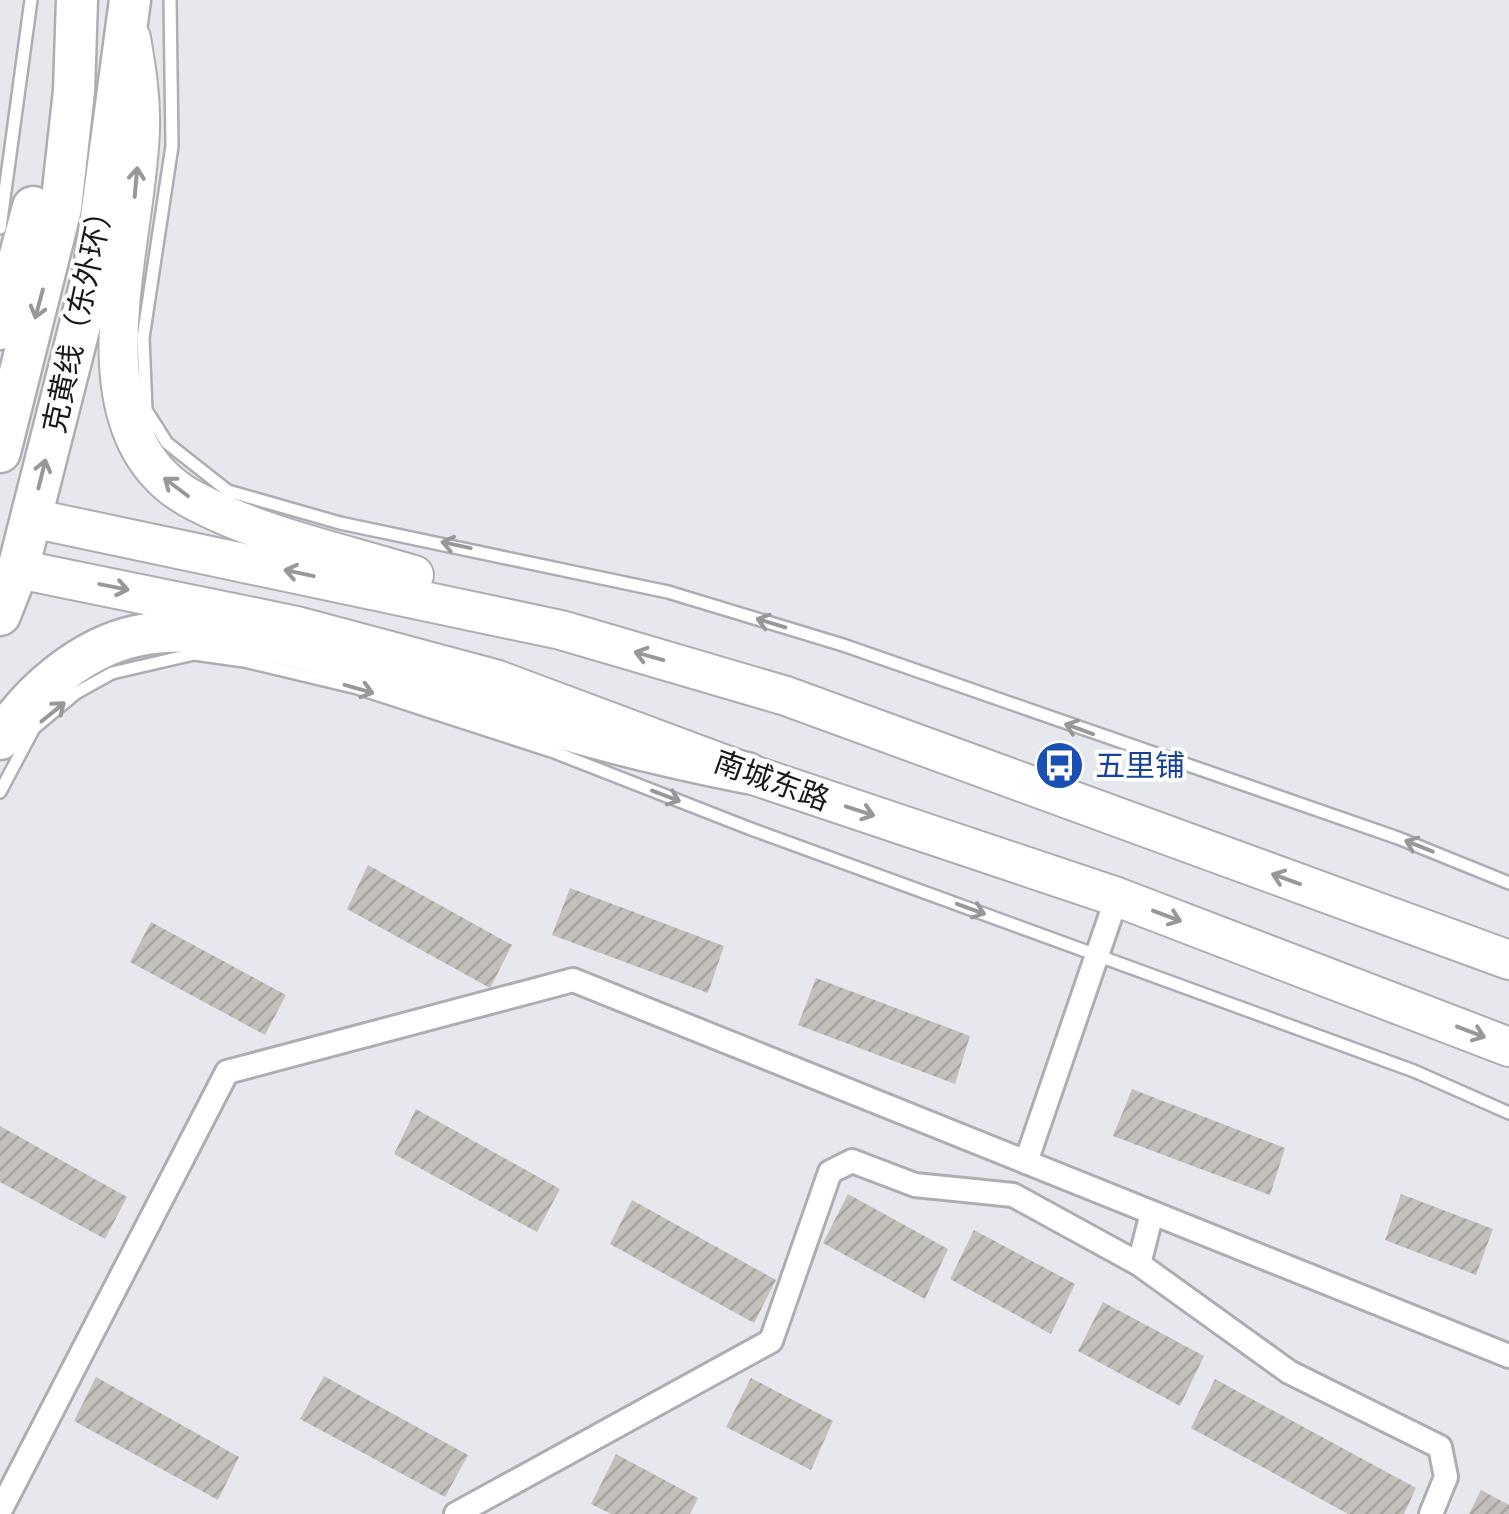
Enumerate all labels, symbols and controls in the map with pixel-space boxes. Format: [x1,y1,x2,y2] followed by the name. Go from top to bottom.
[126,166,145,198] one-way arrow
[35,194,121,436] street label: 克黄线（东外环）
[28,288,47,319] one-way arrow
[34,459,53,490] one-way arrow
[163,477,190,498] one-way arrow
[441,535,473,554] one-way arrow
[284,563,316,582] one-way arrow
[97,579,129,598] one-way arrow
[756,613,787,631] one-way arrow
[634,646,665,664] one-way arrow
[343,681,375,699] one-way arrow
[39,701,65,723] one-way arrow
[1064,719,1095,737] one-way arrow
[1034,739,1086,791] bus stop icon: 五里铺
[709,743,835,817] street label: 南城东路
[1095,747,1185,783] place label: 五里铺
[650,789,681,807] one-way arrow
[843,803,874,821] one-way arrow
[1404,836,1435,854] one-way arrow
[1271,869,1302,887] one-way arrow
[954,901,985,919] one-way arrow
[1151,908,1182,926] one-way arrow
[1455,1025,1485,1043] one-way arrow

